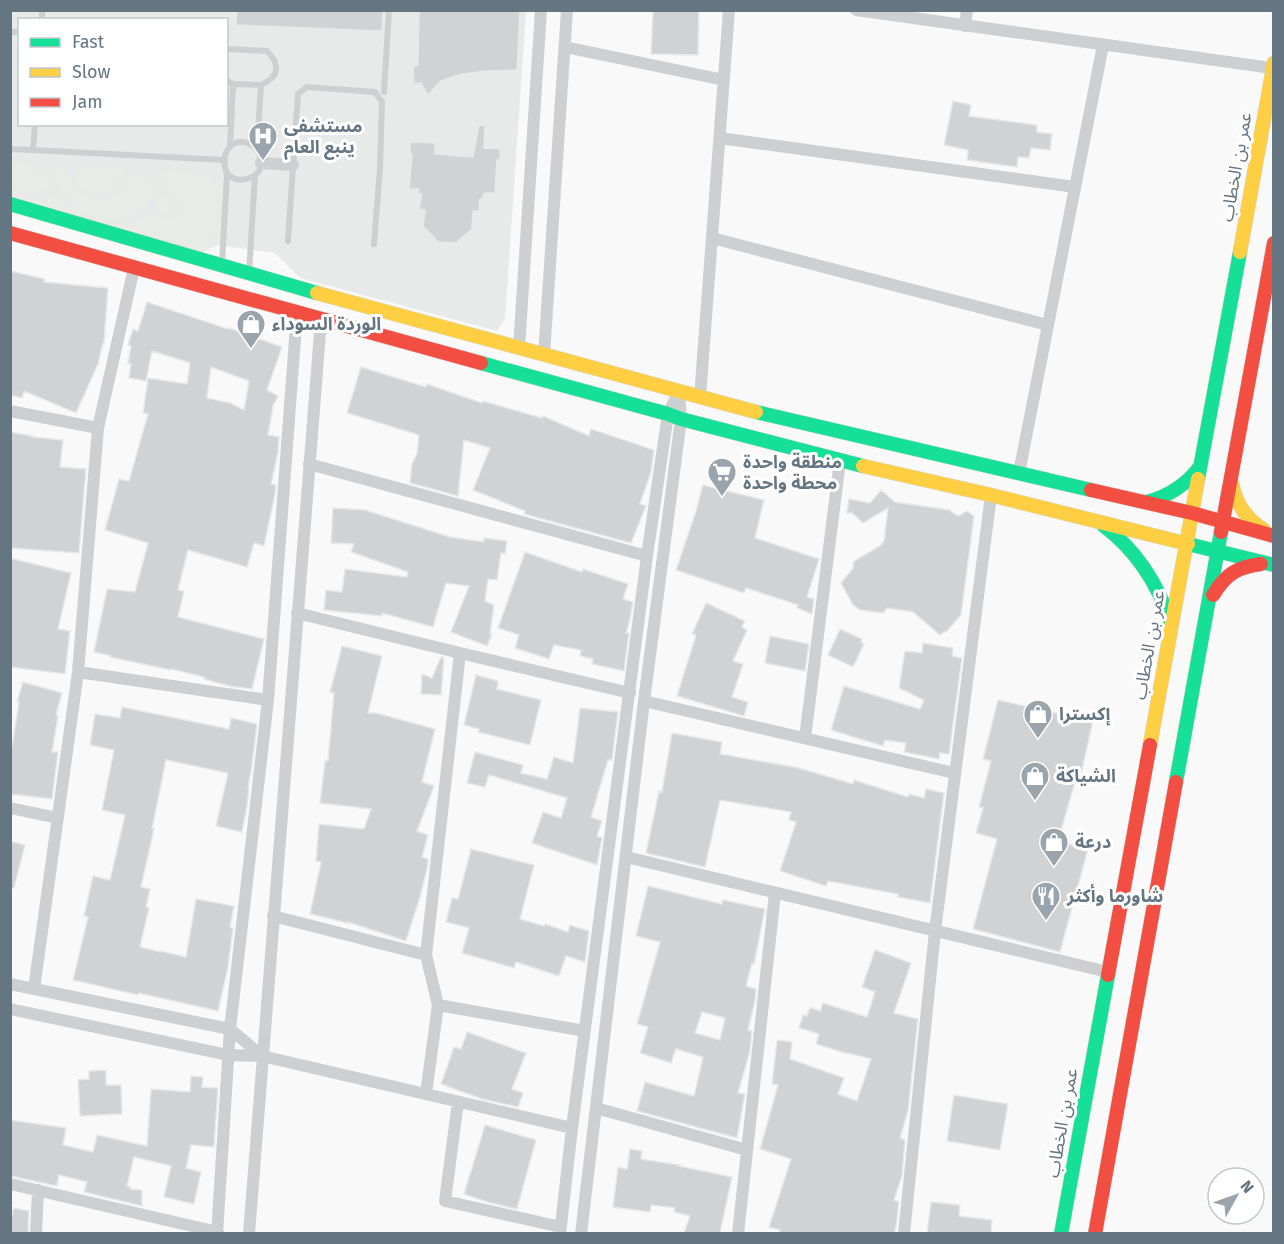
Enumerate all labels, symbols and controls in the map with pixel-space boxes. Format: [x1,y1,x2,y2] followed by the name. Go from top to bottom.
[18,18,228,126] legend
[72,31,105,53] text: Fast
[72,61,111,83] text: Slow
[72,91,103,113] text: Jam
[1216,111,1256,223] street label: عمر بن الخطاب
[284,115,362,160] place label: مستشفى ينبع العام
[247,120,279,162] hospital icon: مستشفى ينبع العام
[235,308,267,350] shop icon: الوردة السوداء
[272,313,381,335] place label: الوردة السوداء
[743,451,842,494] place label: منطقة واحدة محطة واحدة
[706,456,738,498] supermarket icon: منطقة واحدة محطة واحدة
[1129,589,1169,701] street label: عمر بن الخطاب
[1022,698,1054,740] shop icon: إكسترا
[1059,703,1111,726] place label: إكسترا
[1019,760,1051,802] shop icon: الشياكة
[1056,765,1116,787] place label: الشياكة
[1038,826,1070,868] shop icon: درعة
[1075,831,1111,853] place label: درعة
[1030,880,1062,922] restaurant icon: شاورما وأكثر
[1066,883,1163,907] place label: شاورما وأكثر
[1042,1067,1082,1179] street label: عمر بن الخطاب
[1206,1166,1266,1226] north arrow
[1236,1177,1258,1197] text: N

